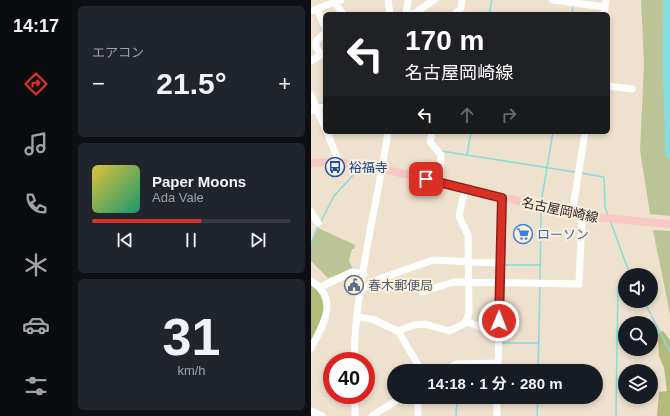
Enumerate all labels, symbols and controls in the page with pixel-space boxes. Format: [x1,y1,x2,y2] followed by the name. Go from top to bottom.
[13,16,59,36] text: 14:17
[405,25,484,56] text: 170 m
[339,28,391,80] icon: left
[92,45,144,60] text: エアコン
[405,63,513,83] text: 名古屋岡崎線
[156,67,227,100] text: 21.5°
[22,70,50,98] icon: directions
[92,71,105,96] text: −
[278,71,291,96] text: +
[414,104,436,126] icon: left
[456,104,478,126] icon: ahead
[498,104,520,126] icon: right
[22,130,50,158] icon: music
[324,156,346,178] bus stop icon: 裕福寺
[349,160,388,175] place label: 裕福寺
[409,162,443,196] pin
[415,168,437,190] icon: arrive
[152,173,246,190] text: Paper Moons
[22,190,50,218] icon: phone
[152,190,204,205] text: Ada Vale
[520,195,600,225] street label: 名古屋岡崎線
[512,223,534,245] supermarket icon: ローソン
[537,227,589,242] place label: ローソン
[114,229,136,251] icon: previous
[180,229,202,251] icon: pause
[247,229,269,251] icon: next
[22,251,50,279] icon: climate
[618,268,658,404] map controls
[618,268,658,308] button: sound
[343,274,365,296] public building icon: 春木郵便局
[368,278,433,293] place label: 春木郵便局
[478,300,520,342] position arrow
[163,308,220,366] text: 31
[22,311,50,339] icon: car
[618,316,658,356] button: search
[323,352,375,404] speed limit sign: 40
[177,363,206,378] text: km/h
[618,364,658,404] button: layers
[22,372,50,400] icon: filters
[427,375,563,392] text: 14:18 · 1 分 · 280 m

